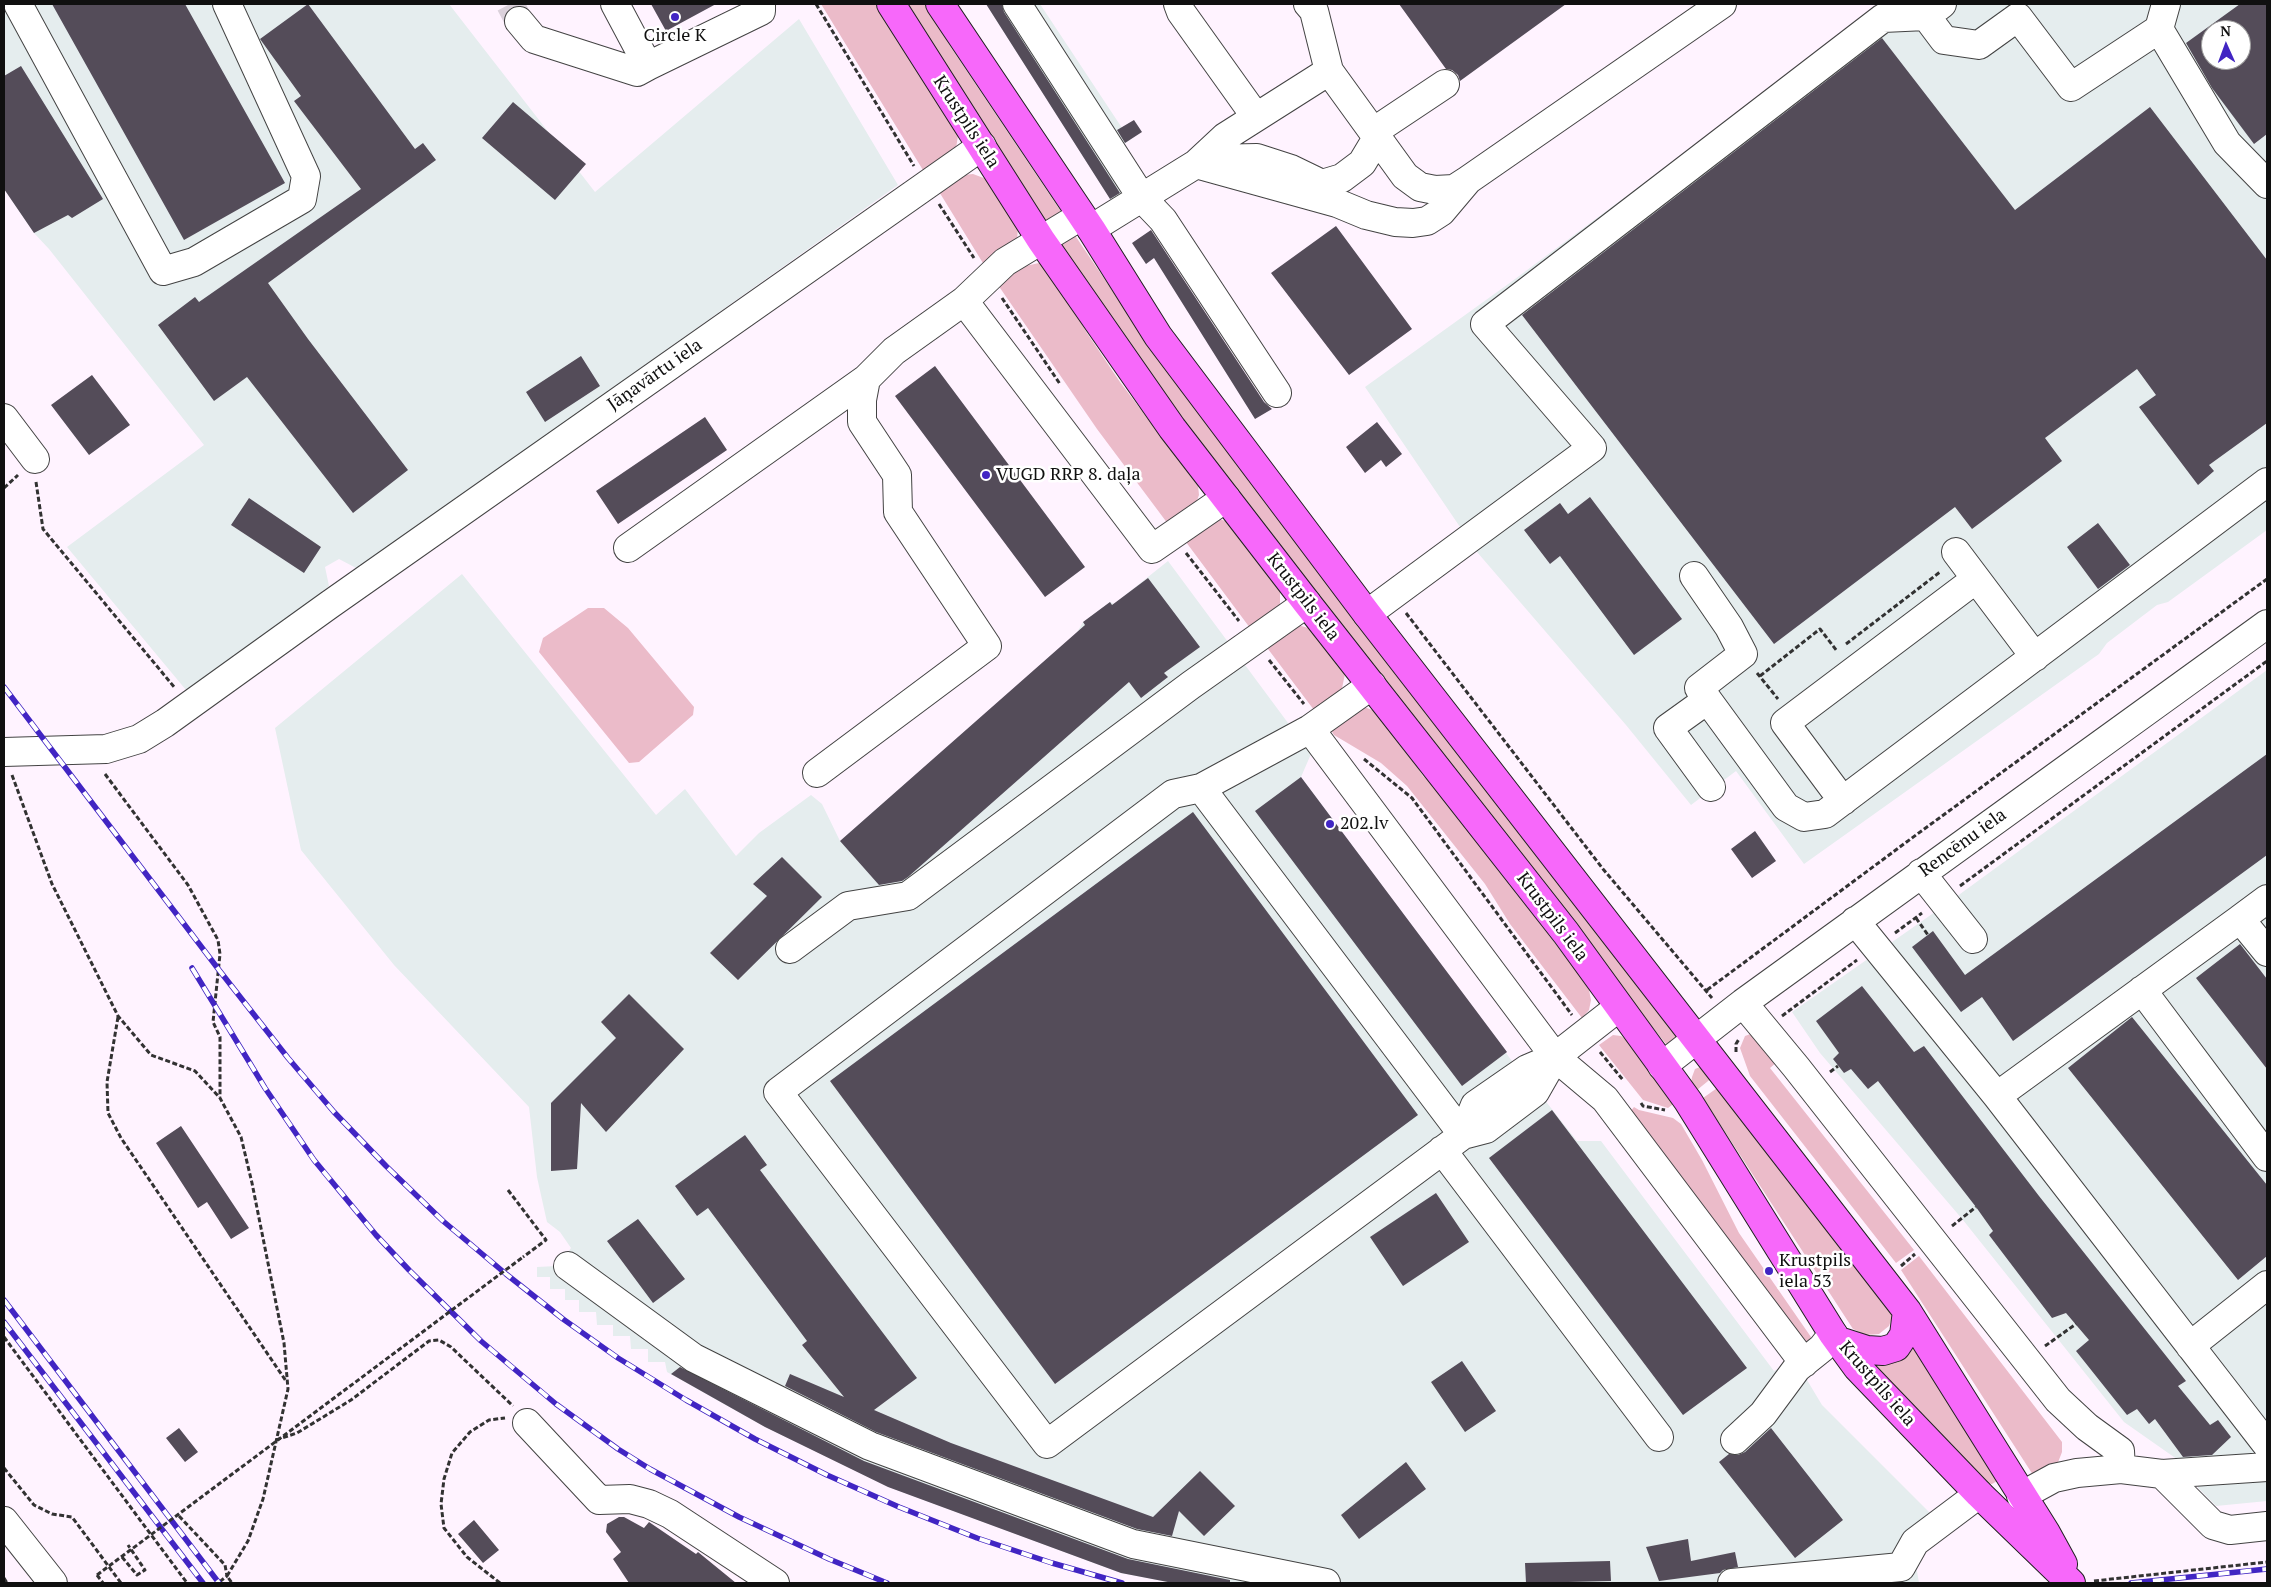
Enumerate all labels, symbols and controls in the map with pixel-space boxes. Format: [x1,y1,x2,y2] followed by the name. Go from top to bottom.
[669,11,681,23] marker: Circle K
[2201,20,2251,70] north arrow
[2220,21,2231,40] text: N
[644,25,706,47] place label: Circle K
[928,72,1004,172] street label: Krustpils iela
[604,334,706,416] street label: Jāņavārtu iela
[996,464,1141,486] place label: VUGD RRP 8. daļa
[980,469,992,481] marker: VUGD RRP 8. daļa
[1262,549,1344,645] street label: Krustpils iela
[1915,804,2011,882] street label: Rencēnu iela
[1340,813,1388,835] place label: 202.lv
[1324,818,1336,830] marker: 202.lv
[1512,868,1592,966] street label: Krustpils iela
[1779,1250,1851,1292] place label: Krustpils iela 53
[1763,1265,1775,1277] marker: Krustpils iela 53
[1834,1337,1920,1431] street label: Krustpils iela

